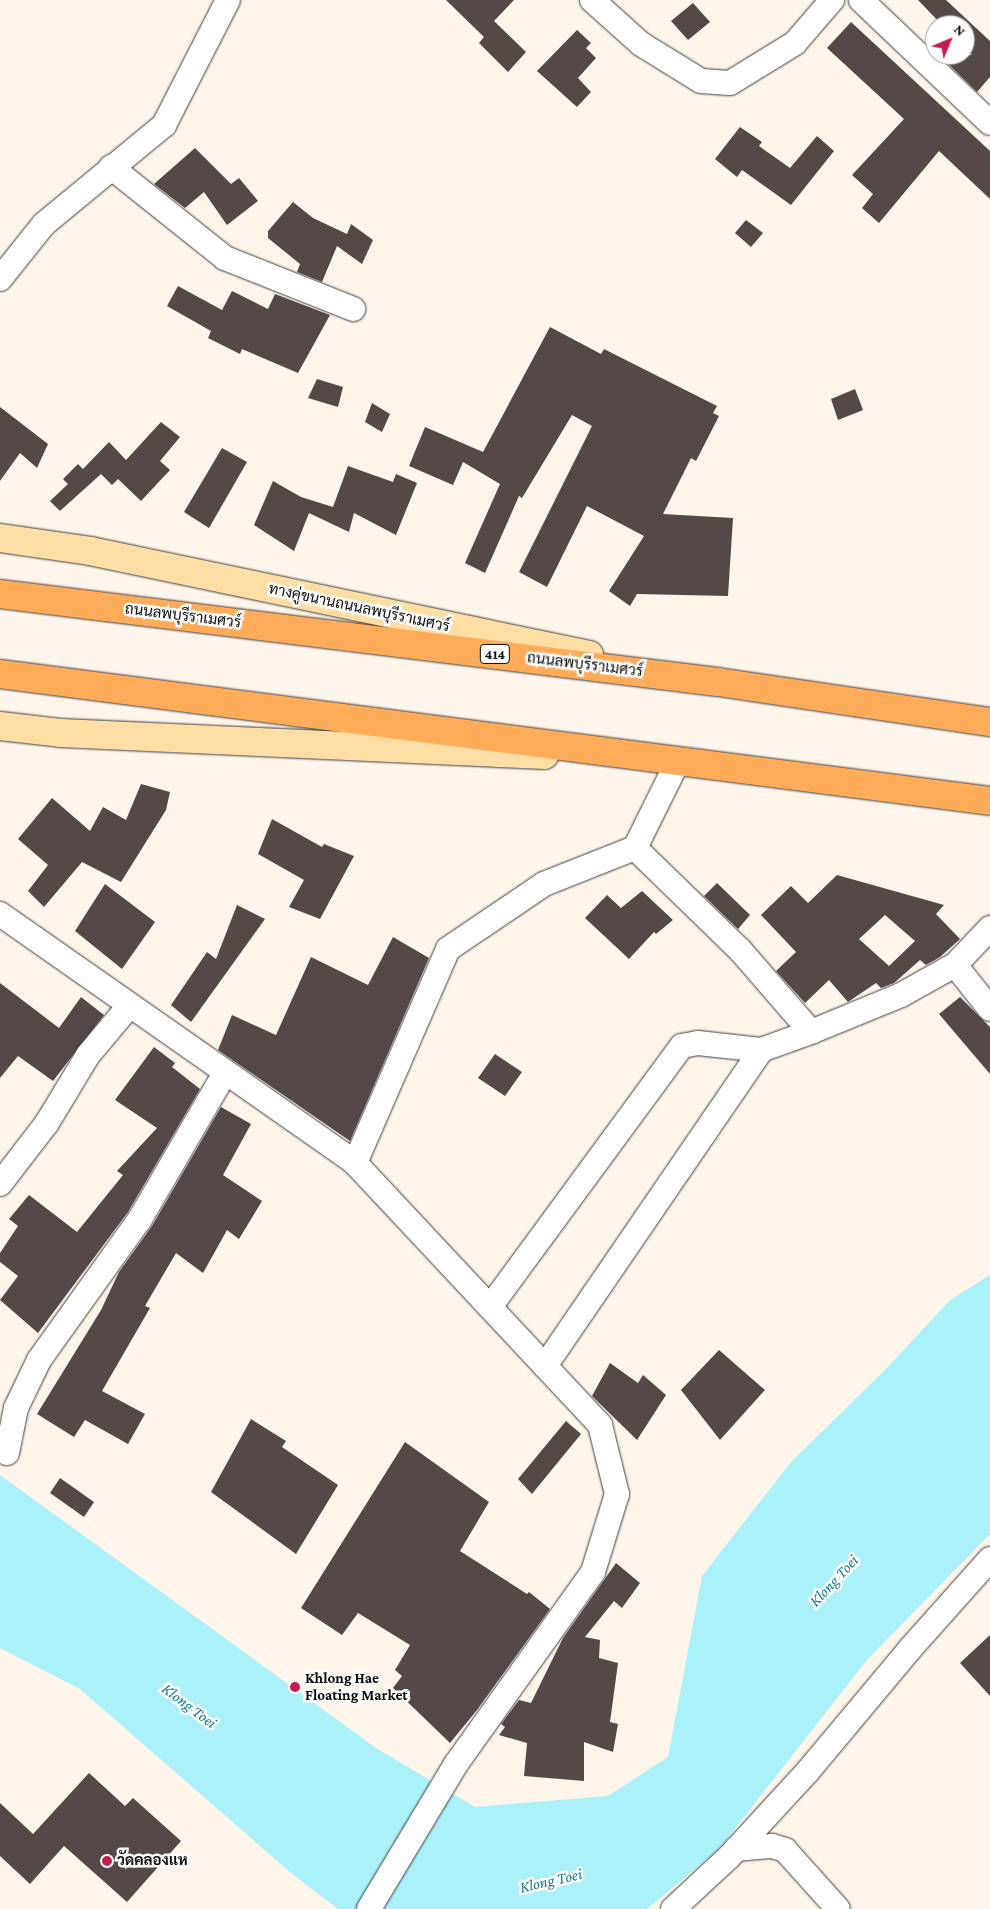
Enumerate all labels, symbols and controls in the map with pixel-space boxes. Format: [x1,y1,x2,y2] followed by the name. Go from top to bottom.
[925,15,975,65] north arrow
[951,21,969,39] text: N
[267,580,451,636] street label: ทางคู่ขนานถนนลพบุรีราเมศวร์
[124,600,242,632] street label: ถนนลพบุรีราเมศวร์
[479,642,511,666] road number: 414
[526,649,644,681] street label: ถนนลพบุรีราเมศวร์
[805,1551,863,1611] water label: Klong Toei
[305,1669,408,1704] place label: Khlong Hae Floating Market
[158,1679,220,1733] water label: Klong Toei
[289,1681,301,1693] marker: Khlong Hae Floating Market
[117,1852,188,1870] place label: วัดคลองแห
[101,1855,113,1867] marker: วัดคลองแห
[518,1865,584,1897] water label: Klong Toei

